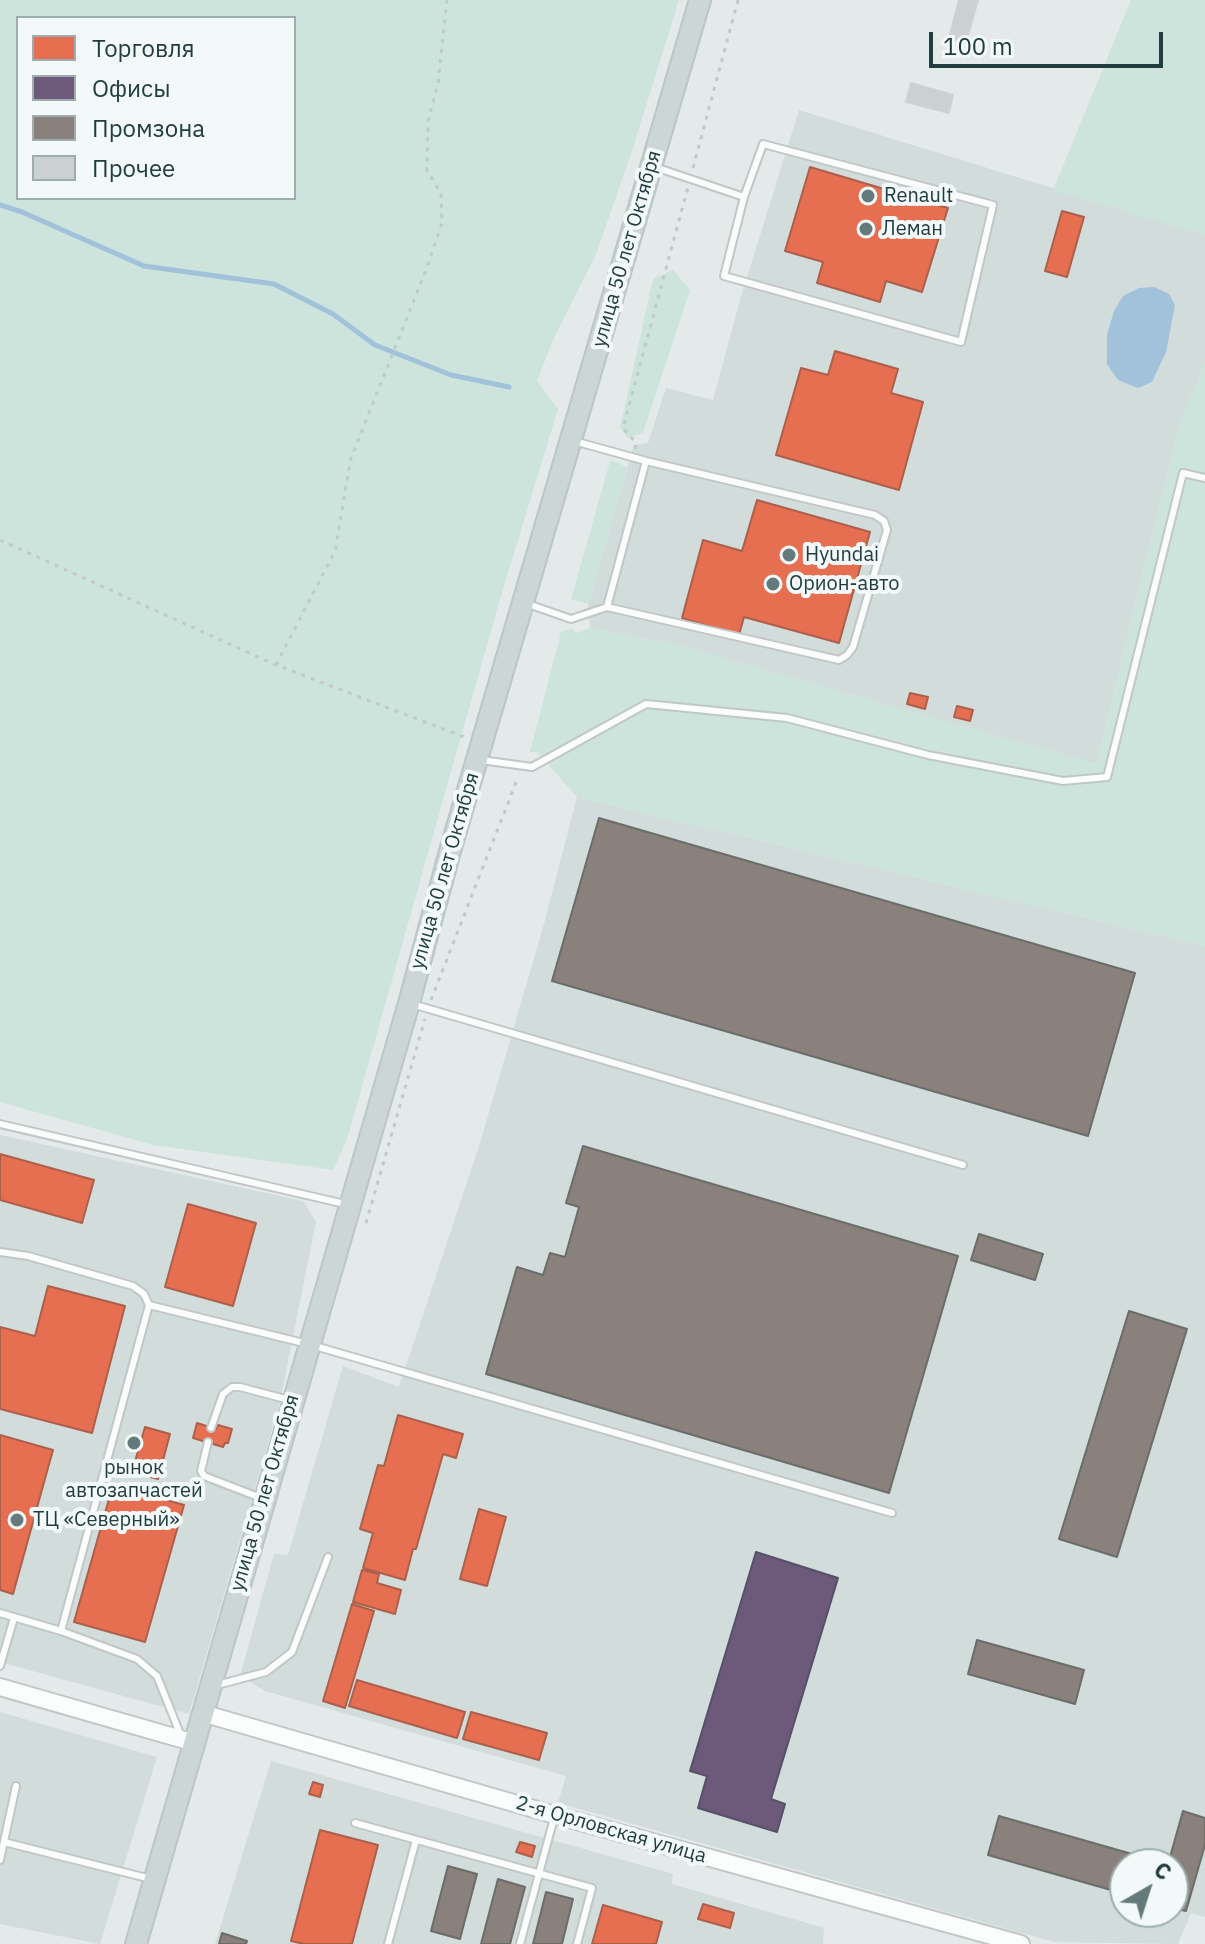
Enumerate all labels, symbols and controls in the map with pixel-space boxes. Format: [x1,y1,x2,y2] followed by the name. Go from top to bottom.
[16,16,296,200] legend
[933,16,1167,66] scale bar
[943,30,1013,62] text: 100 m
[92,32,195,64] text: Торговля
[92,72,171,104] text: Офисы
[92,112,205,144] text: Промзона
[587,148,667,350] street label: улица 50 лет Октября
[92,152,175,184] text: Прочее
[884,184,953,208] place label: Renault
[859,187,877,205] marker: Renault
[882,217,943,241] place label: Леман
[857,220,875,238] marker: Леман
[805,543,879,567] place label: Hyundai
[780,546,798,564] marker: Hyundai
[789,572,899,596] place label: Орион-авто
[764,575,782,593] marker: Орион-авто
[405,770,485,972] street label: улица 50 лет Октября
[225,1392,305,1594] street label: улица 50 лет Октября
[125,1434,143,1452] marker: рынок автозапчастей
[65,1456,203,1503] place label: рынок автозапчастей
[33,1508,179,1532] place label: ТЦ «Северный»
[8,1511,26,1529] marker: ТЦ «Северный»
[513,1791,709,1869] street label: 2-я Орловская улица
[1109,1848,1189,1928] north arrow
[1148,1855,1178,1886] text: С

